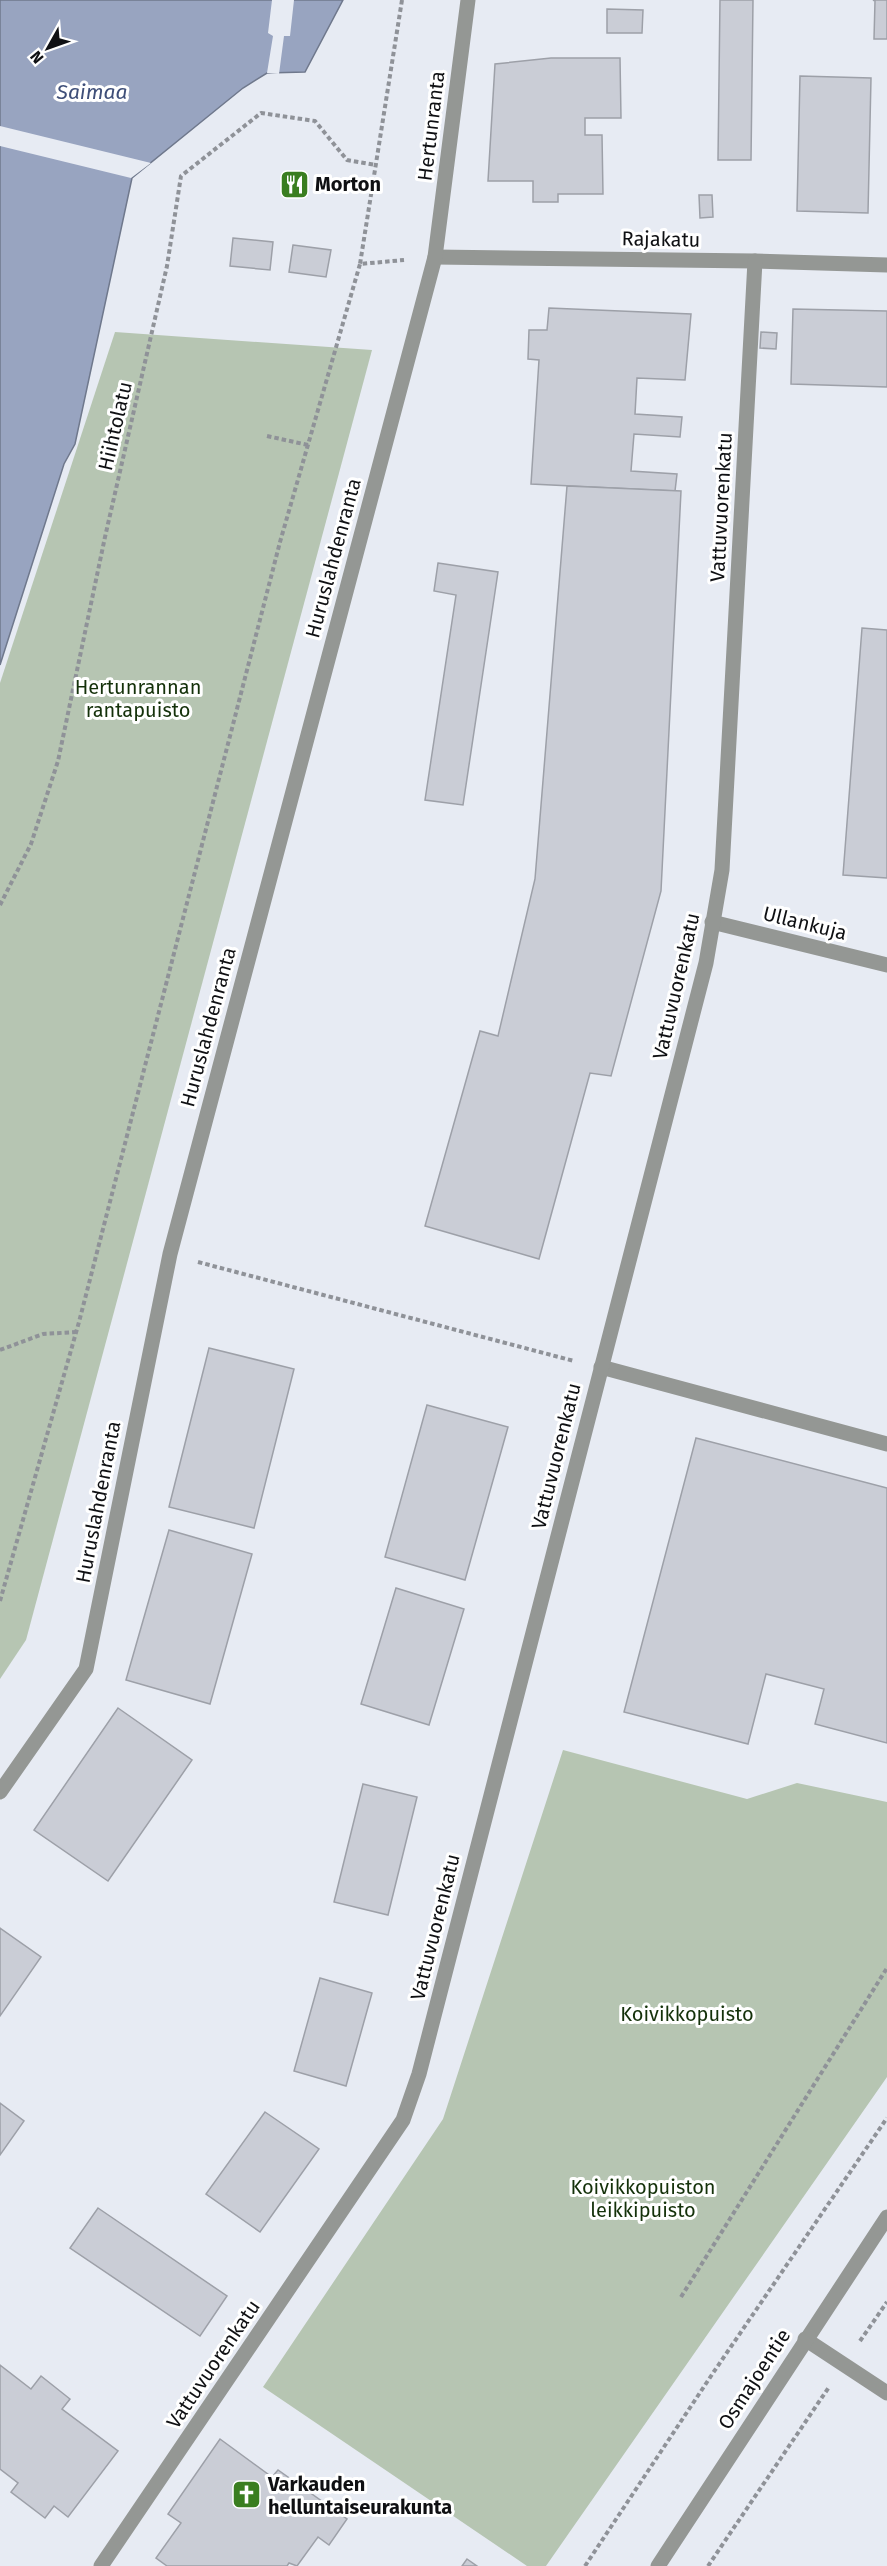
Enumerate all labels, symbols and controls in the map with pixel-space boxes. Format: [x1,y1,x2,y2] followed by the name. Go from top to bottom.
[18,18,78,78] north arrow
[26,47,48,67] text: N
[412,70,450,182] street label: Hertunranta
[56,79,127,105] water label: Saimaa
[278,168,310,200] restaurant icon: Morton
[315,172,381,196] place label: Morton
[621,226,701,252] street label: Rajakatu
[93,379,137,473] street label: Hiihtolatu
[705,432,737,582] street label: Vattuvuorenkatu
[300,475,366,641] street label: Huruslahdenranta
[75,675,201,722] park label: Hertunrannan rantapuisto
[761,901,849,945] street label: Ullankuja
[647,910,705,1062] street label: Vattuvuorenkatu
[175,944,241,1110] street label: Huruslahdenranta
[526,1380,586,1532] street label: Vattuvuorenkatu
[71,1419,125,1585] street label: Huruslahdenranta
[405,1851,465,2003] street label: Vattuvuorenkatu
[620,2002,754,2026] park label: Koivikkopuisto
[570,2175,716,2222] park label: Koivikkopuiston leikkipuisto
[161,2295,265,2433] street label: Vattuvuorenkatu
[713,2324,795,2434] street label: Osmajoentie
[267,2472,452,2519] place label: Varkauden helluntaiseurakunta
[231,2479,263,2511] church icon: Varkauden helluntaiseurakunta

